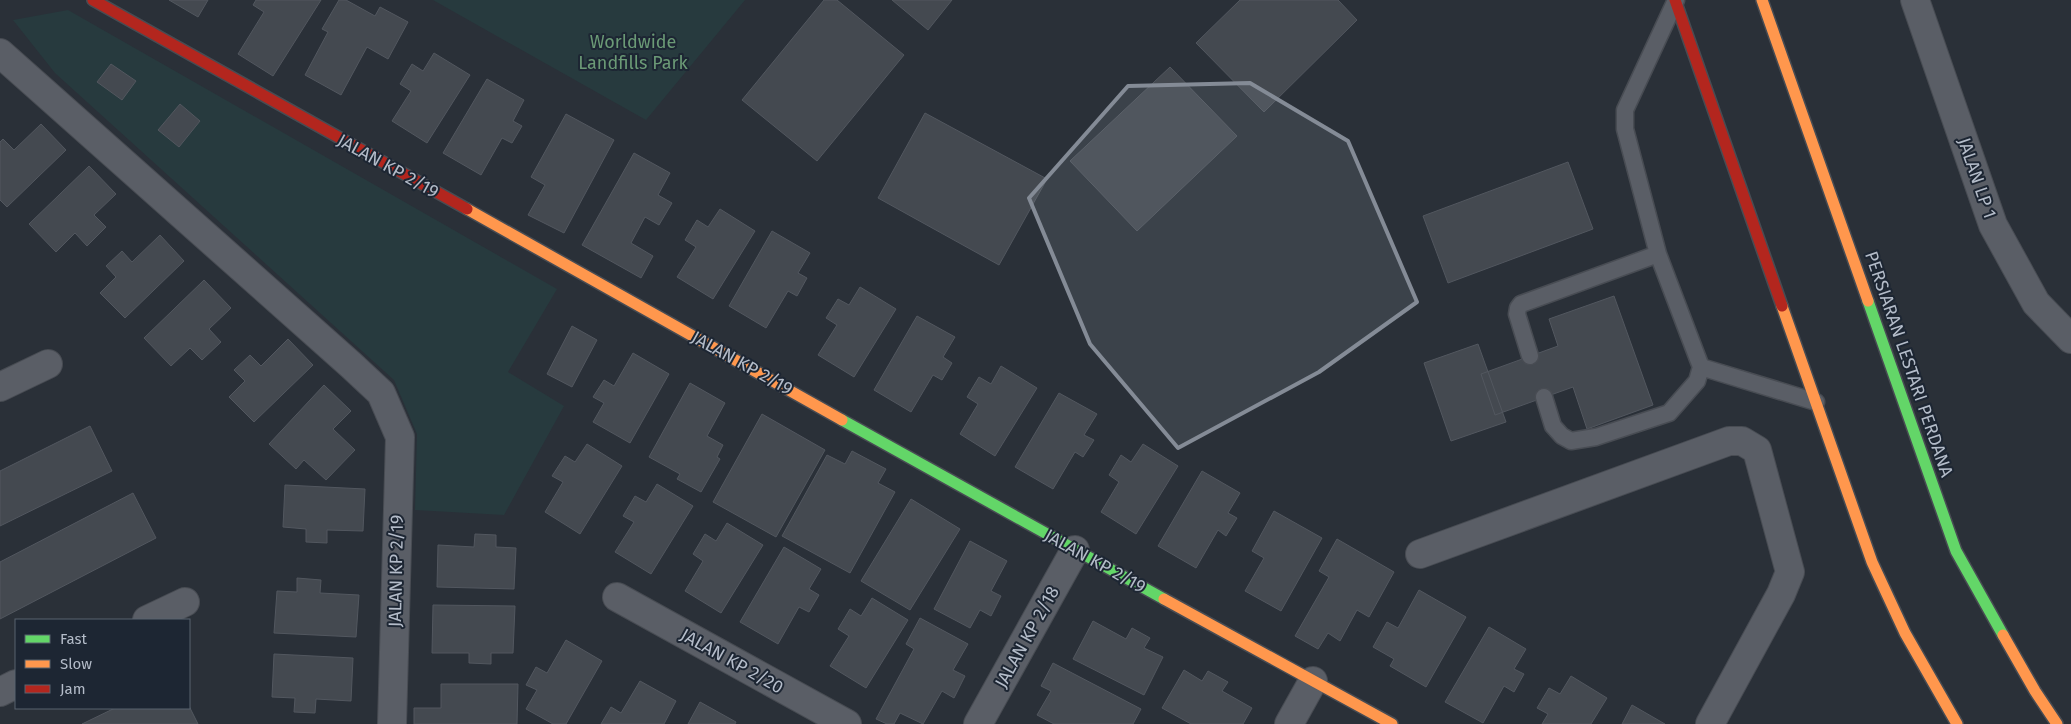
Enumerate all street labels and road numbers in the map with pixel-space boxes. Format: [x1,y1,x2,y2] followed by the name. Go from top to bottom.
[334,129,442,203] street label: JALAN KP 2/19
[1953,135,2001,221] street label: JALAN LP 1
[1860,248,1958,480] street label: PERSIARAN LESTARI PERDANA
[688,326,796,400] street label: JALAN KP 2/19
[384,515,408,627] street label: JALAN KP 2/19
[1041,524,1149,598] street label: JALAN KP 2/19
[990,582,1064,692] street label: JALAN KP 2/18
[677,624,787,698] street label: JALAN KP 2/20

